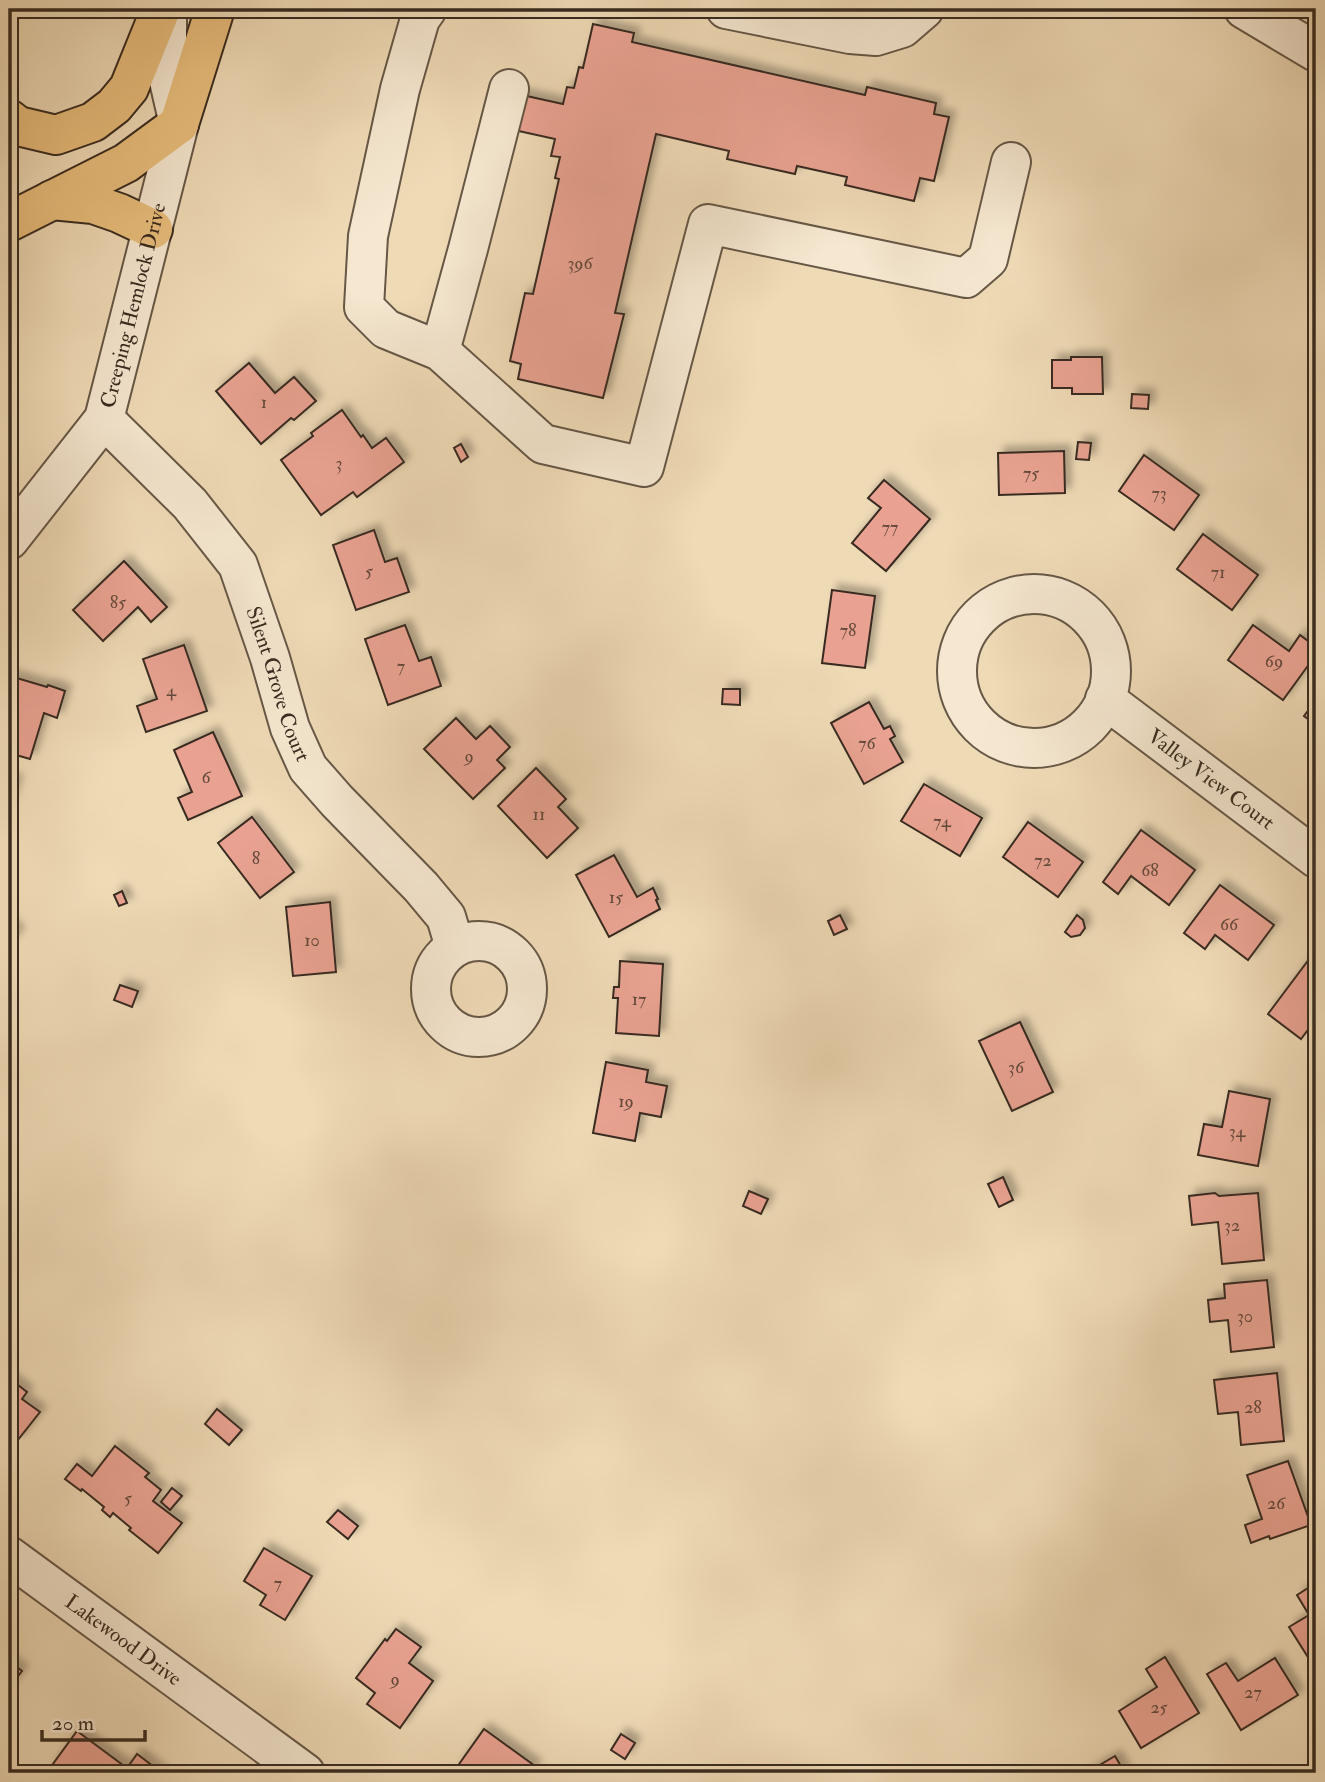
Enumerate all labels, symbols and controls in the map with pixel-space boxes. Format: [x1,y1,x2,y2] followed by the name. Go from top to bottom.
[94,200,172,411] street label: Creeping Hemlock Drive
[567,252,594,275] house number: 396
[261,391,267,414] house number: 1
[336,452,342,475] house number: 3
[1023,462,1039,485] house number: 75
[1151,482,1167,505] house number: 73
[882,516,898,539] house number: 77
[365,560,373,583] house number: 5
[1211,561,1225,584] house number: 71
[110,591,126,614] house number: 85
[240,603,317,766] street label: Silent Grove Court
[840,619,856,642] house number: 78
[1265,650,1283,673] house number: 69
[397,655,405,678] house number: 7
[166,679,177,702] house number: 4
[1142,722,1280,836] street label: Valley View Court
[858,732,877,755] house number: 76
[462,745,474,768] house number: 9
[201,766,211,789] house number: 6
[533,803,545,826] house number: 11
[933,810,952,833] house number: 74
[252,847,260,870] house number: 8
[1034,849,1052,872] house number: 72
[1141,859,1159,882] house number: 68
[609,886,623,909] house number: 15
[1220,913,1239,936] house number: 66
[304,929,320,952] house number: 10
[632,988,646,1011] house number: 17
[1008,1056,1025,1079] house number: 36
[618,1090,634,1113] house number: 19
[1229,1120,1247,1143] house number: 34
[1224,1214,1240,1237] house number: 32
[1237,1305,1253,1328] house number: 30
[1244,1396,1262,1419] house number: 28
[124,1487,132,1510] house number: 5
[1267,1492,1286,1515] house number: 26
[274,1572,282,1595] house number: 7
[60,1588,187,1692] street label: Lakewood Drive
[388,1668,400,1691] house number: 9
[1244,1681,1262,1704] house number: 27
[1151,1696,1168,1719] house number: 25
[42,1698,145,1742] scale bar
[52,1710,94,1737] text: 20 m

